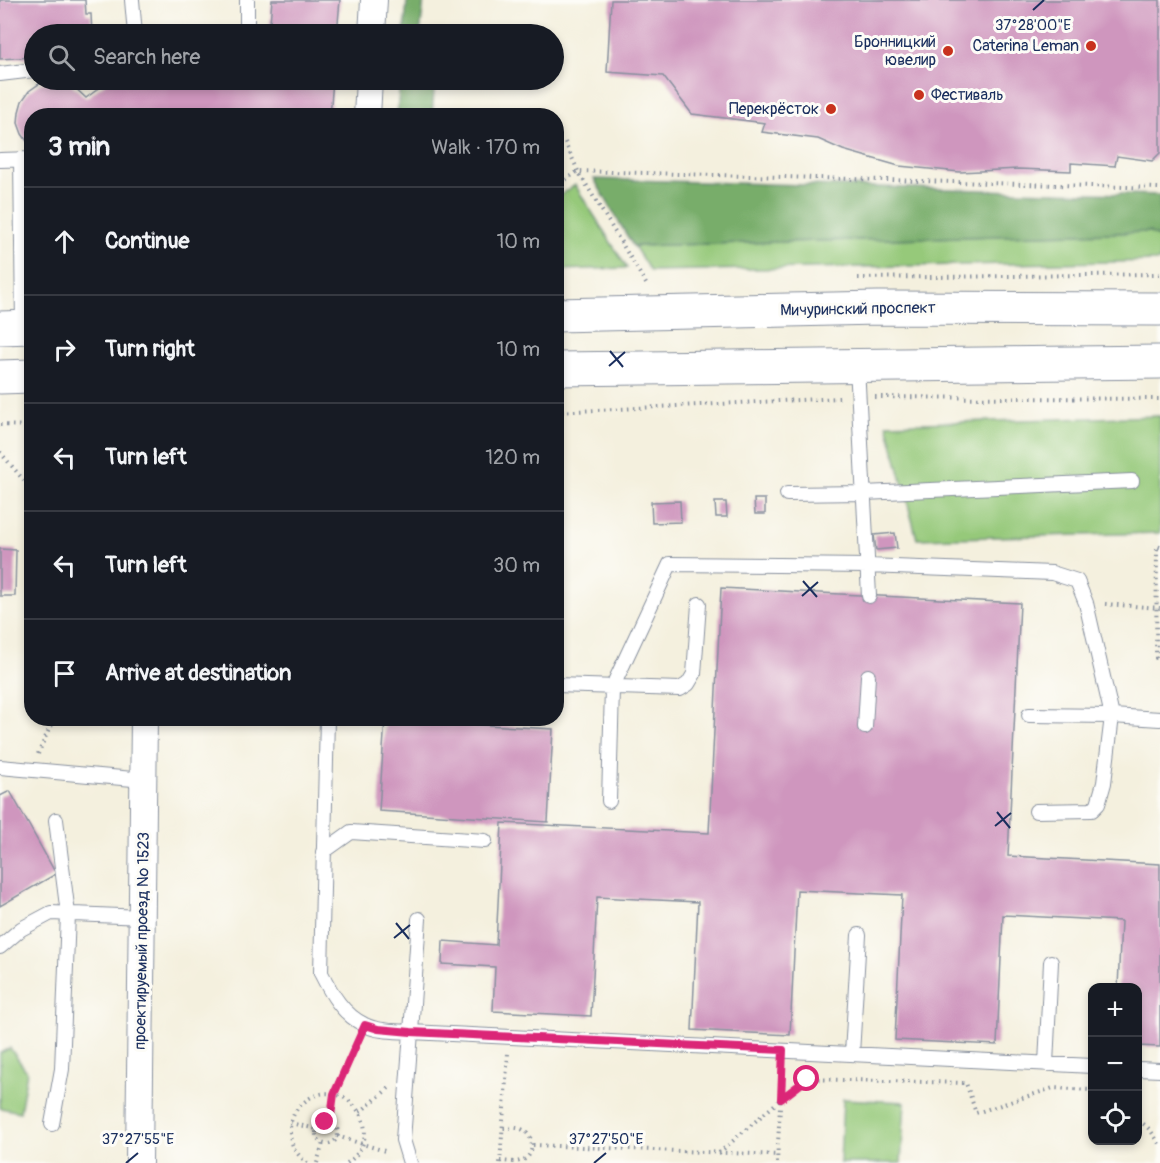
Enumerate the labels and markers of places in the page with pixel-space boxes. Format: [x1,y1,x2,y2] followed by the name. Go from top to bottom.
[854,32,936,70] place label: Бронницкий ювелир
[972,36,1079,56] place label: Caterina Leman
[1084,39,1098,53] marker: Caterina Leman
[941,44,955,58] marker: Бронницкий ювелир
[931,85,1004,105] place label: Фестиваль
[912,88,926,102] marker: Фестиваль
[729,99,819,119] place label: Перекрёсток
[824,102,838,116] marker: Перекрёсток

